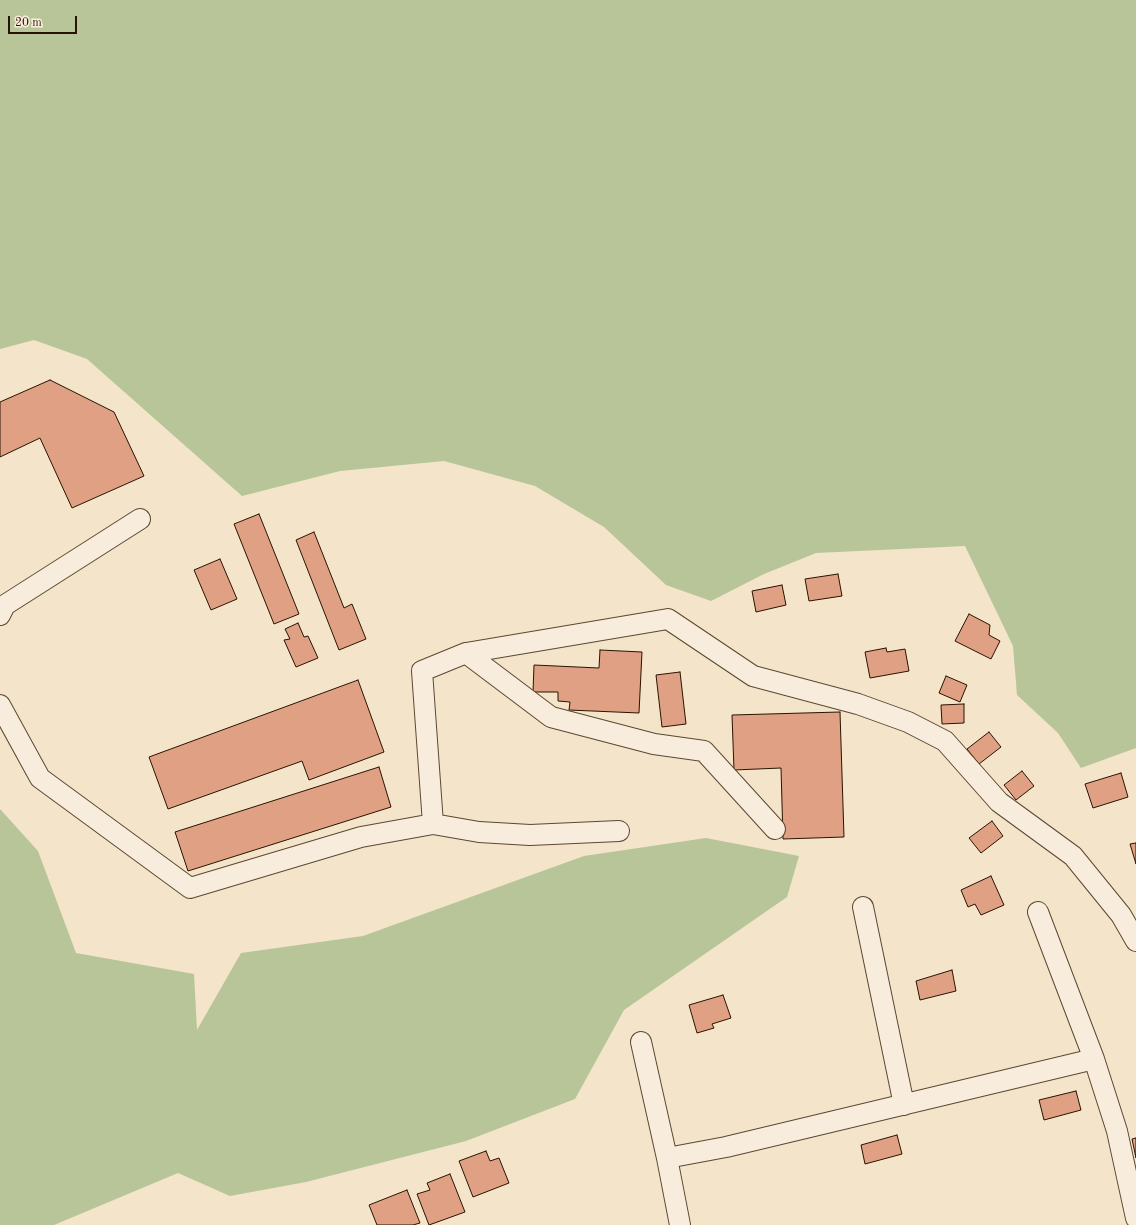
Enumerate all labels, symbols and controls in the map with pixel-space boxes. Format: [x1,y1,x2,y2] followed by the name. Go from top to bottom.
[10,8,79,34] scale bar
[15,17,42,29] text: 20 m

